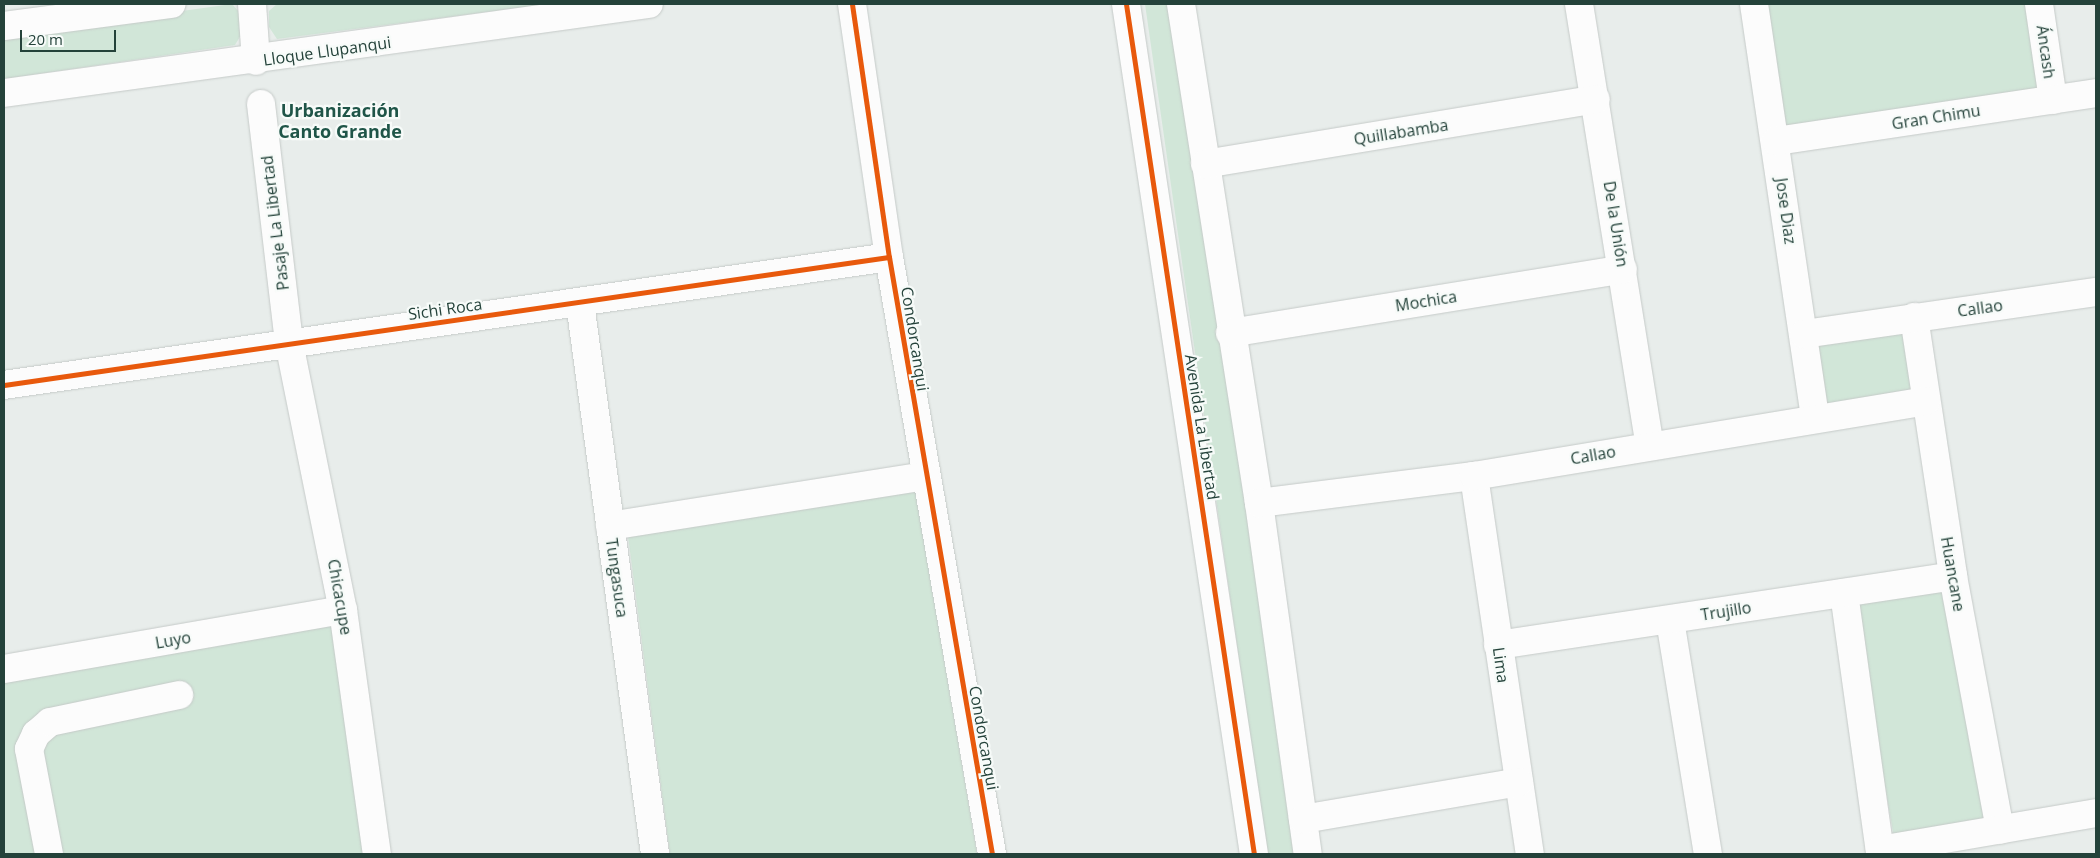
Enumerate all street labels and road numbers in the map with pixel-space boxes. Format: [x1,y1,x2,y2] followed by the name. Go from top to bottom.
[2033,24,2059,80] street label: Áncash
[262,33,392,69] street label: Lloque Llupanqui
[1890,101,1982,133] street label: Gran Chimu
[1352,115,1450,149] street label: Quillabamba
[257,154,293,292] street label: Pasaje La Libertad
[1772,177,1800,245] street label: Jose Diaz
[1600,180,1632,268] street label: De la Unión
[897,285,933,393] street label: Condorcanqui
[1394,287,1458,315] street label: Mochica
[407,294,483,324] street label: Sichi Roca
[1956,295,2004,321] street label: Callao
[1181,353,1223,501] street label: Avenida La Libertad
[1569,442,1617,468] street label: Callao
[1937,535,1969,613] street label: Huancane
[602,537,632,619] street label: Tungasuca
[324,558,356,636] street label: Chicacupe
[1699,598,1753,624] street label: Trujillo
[154,627,192,653] street label: Luyo
[1489,646,1513,684] street label: Lima
[965,684,1003,792] street label: Condorcanqui

